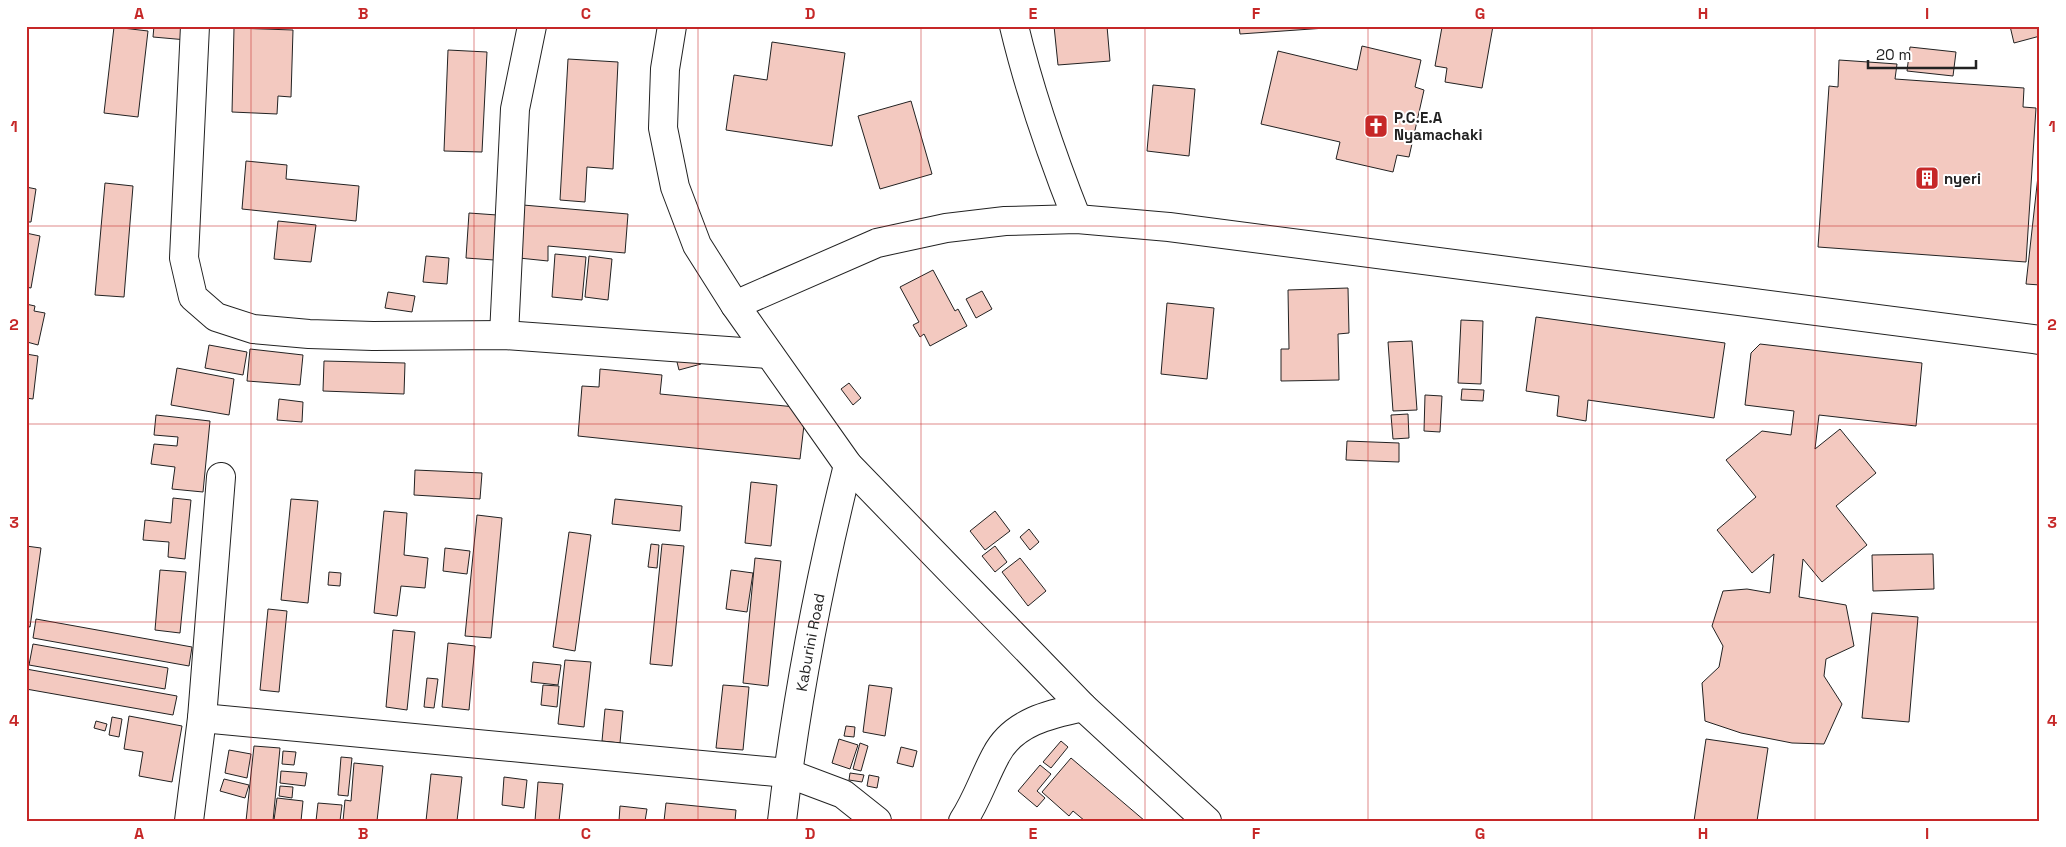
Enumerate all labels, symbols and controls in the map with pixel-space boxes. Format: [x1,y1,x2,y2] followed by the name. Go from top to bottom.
[134,3,144,24] text: A
[358,3,368,24] text: B
[581,3,591,24] text: C
[805,3,815,24] text: D
[1029,3,1038,24] text: E
[1252,3,1261,24] text: F
[1475,3,1485,24] text: G
[1698,3,1708,24] text: H
[1925,3,1929,24] text: I
[1868,38,1976,70] scale bar
[1876,45,1911,64] text: 20 m
[1394,108,1482,144] place label: P.C.E.A Nyamachaki
[1363,113,1389,139] church icon: P.C.E.A Nyamachaki
[10,116,18,137] text: 1
[2048,116,2056,137] text: 1
[1914,165,1940,191] building icon: nyeri
[1944,169,1981,188] place label: nyeri
[9,314,19,335] text: 2
[2047,314,2057,335] text: 2
[9,512,19,533] text: 3
[2047,512,2057,533] text: 3
[791,591,828,693] street label: Kaburini Road
[9,710,19,731] text: 4
[2047,710,2057,731] text: 4
[134,823,144,844] text: A
[358,823,368,844] text: B
[581,823,591,844] text: C
[805,823,815,844] text: D
[1029,823,1038,844] text: E
[1252,823,1261,844] text: F
[1475,823,1485,844] text: G
[1698,823,1708,844] text: H
[1925,823,1929,844] text: I

